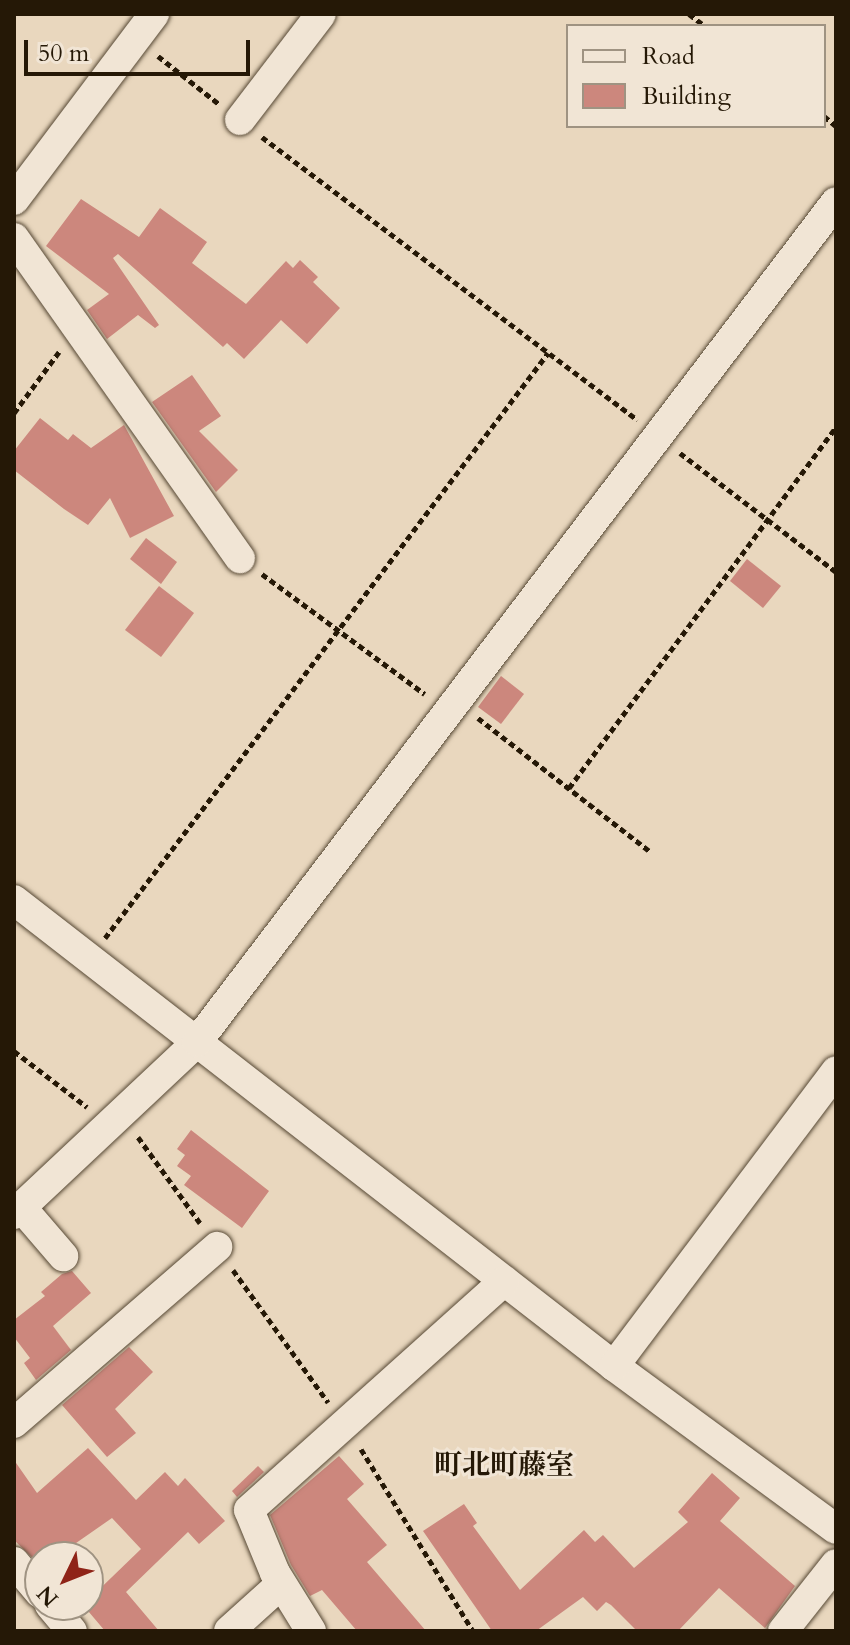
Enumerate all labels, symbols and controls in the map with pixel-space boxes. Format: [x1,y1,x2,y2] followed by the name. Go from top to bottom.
[28,24,254,74] scale bar
[566,24,826,128] legend
[38,37,89,70] text: 50 m
[642,40,695,73] text: Road
[642,80,731,113] text: Building
[434,1448,574,1482] district label: 町北町藤室
[24,1541,104,1621] north arrow
[30,1579,65,1613] text: N

